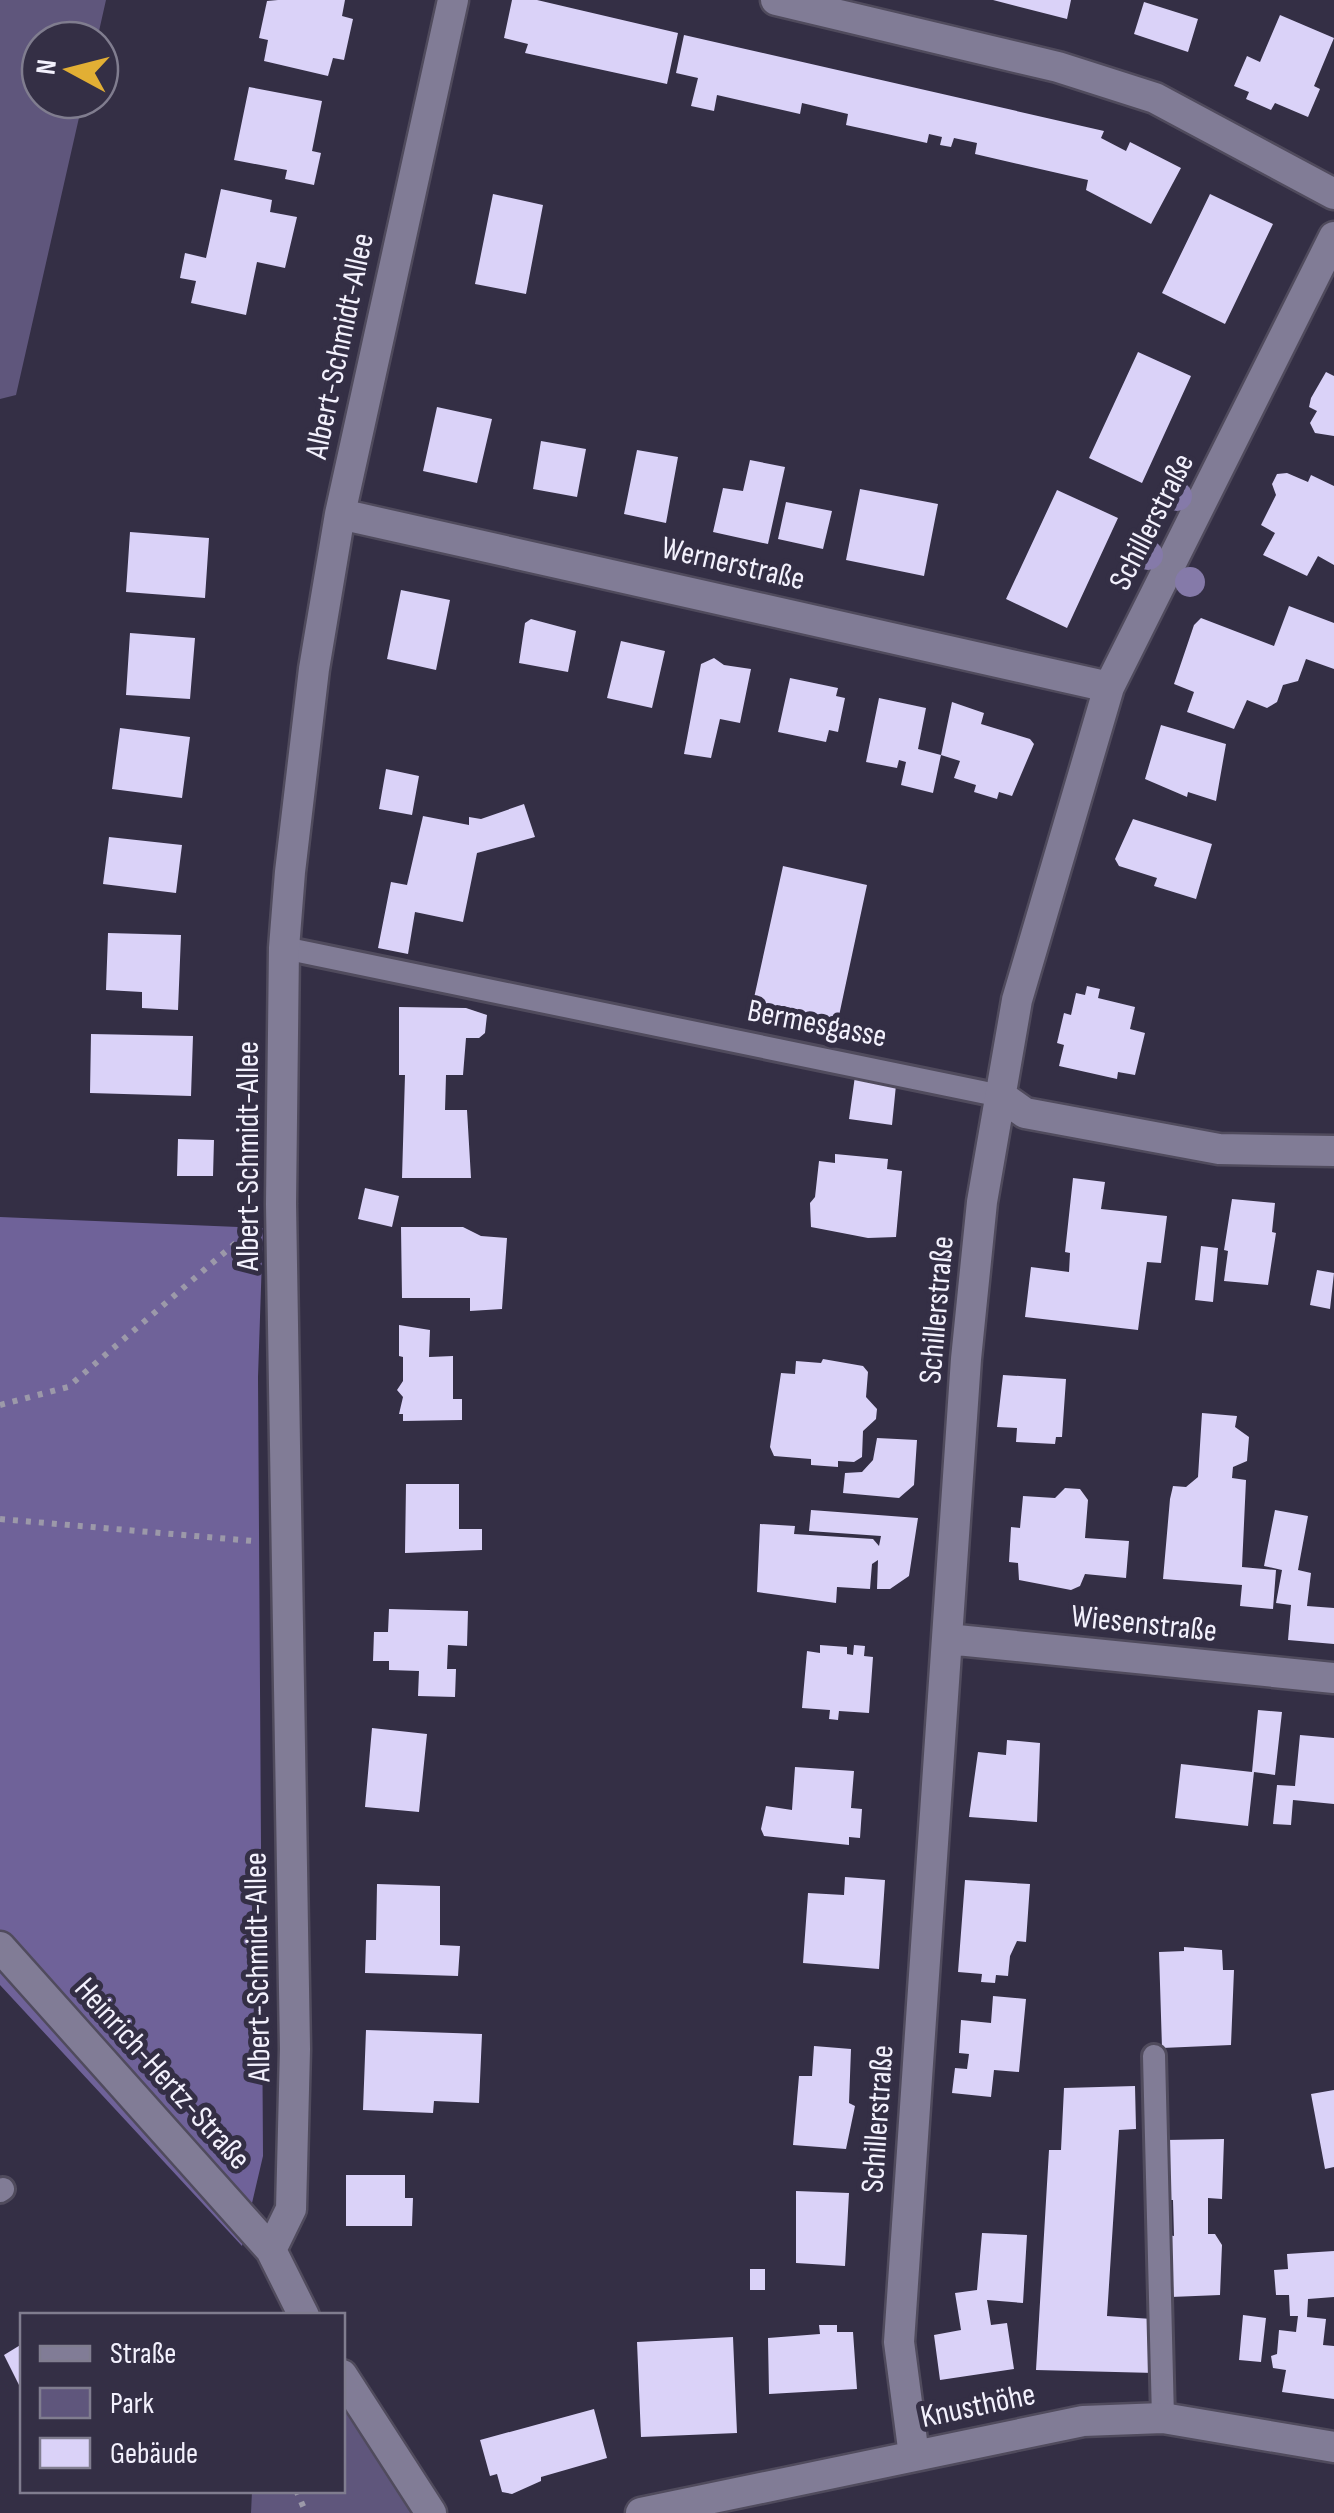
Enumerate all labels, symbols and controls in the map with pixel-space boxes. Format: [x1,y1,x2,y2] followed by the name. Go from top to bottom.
[20,20,120,120] north arrow
[29,58,64,77] text: N
[297,230,383,463] street label: Albert-Schmidt-Allee
[1101,447,1203,597] street label: Schillerstraße
[657,529,809,599] street label: Wernerstraße
[744,991,890,1057] street label: Bermesgasse
[229,1041,268,1272] street label: Albert-Schmidt-Allee
[911,1234,963,1386] street label: Schillerstraße
[1069,1597,1219,1651] street label: Wiesenstraße
[236,1852,280,2083] street label: Albert-Schmidt-Allee
[66,1970,258,2178] street label: Heinrich-Hertz-Straße
[853,2044,903,2194] street label: Schillerstraße
[20,2313,345,2493] legend
[110,2336,176,2372] text: Straße
[917,2375,1039,2437] street label: Knusthöhe
[110,2386,154,2422] text: Park
[110,2436,198,2472] text: Gebäude

